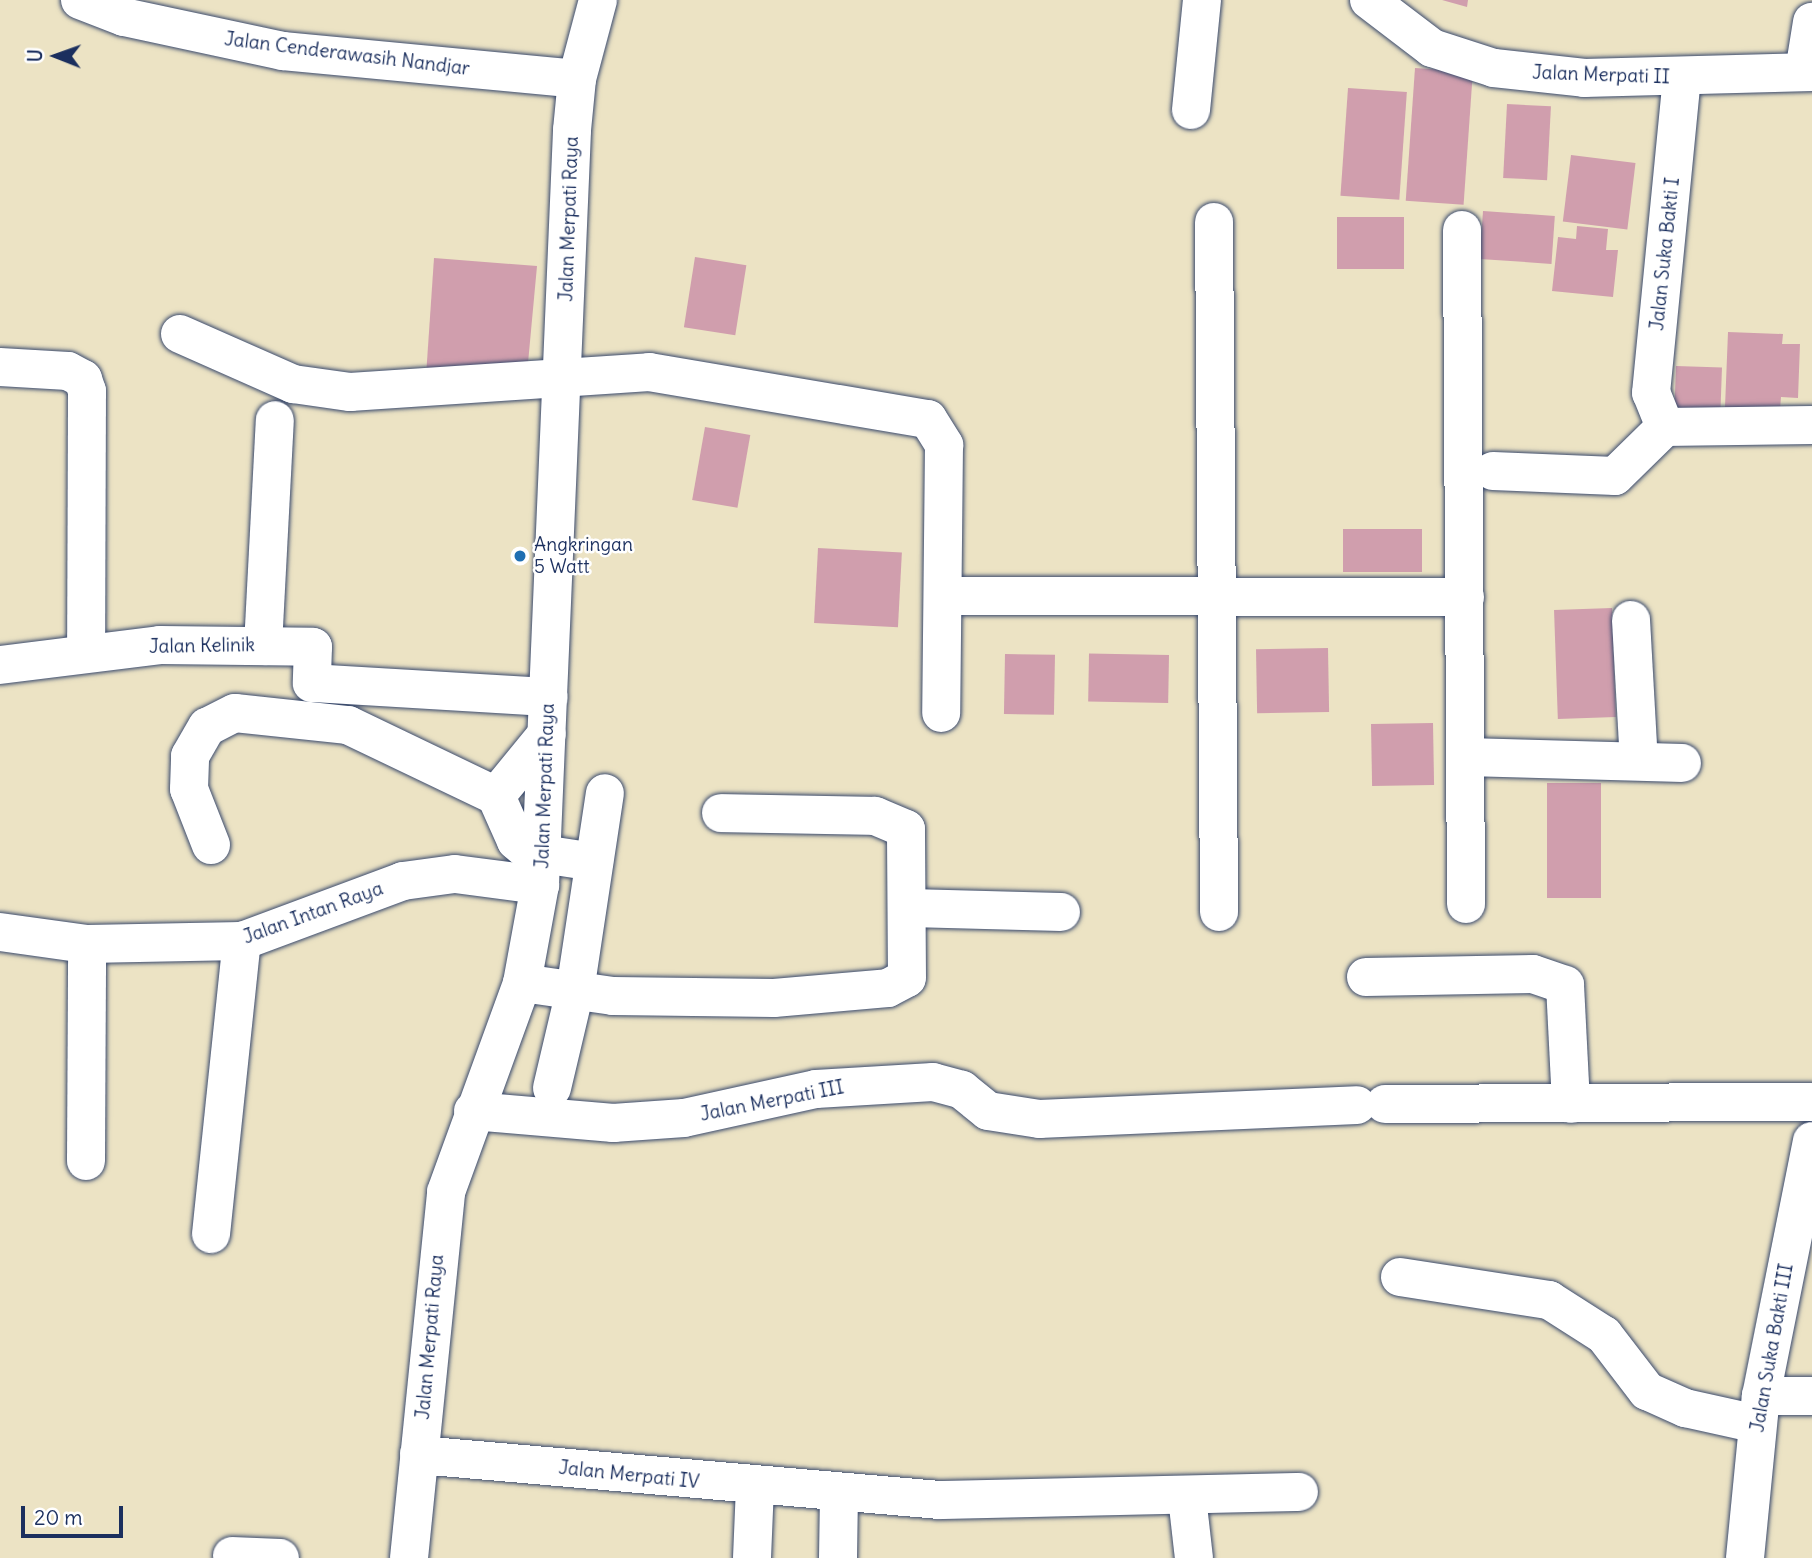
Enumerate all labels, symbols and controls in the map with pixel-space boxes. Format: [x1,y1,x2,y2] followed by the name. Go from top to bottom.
[21,21,91,91] north arrow
[223,28,471,80] street label: Jalan Cenderawasih Nandjar
[23,49,47,62] text: U
[1532,61,1670,89] street label: Jalan Merpati II
[555,136,583,302] street label: Jalan Merpati Raya
[1646,176,1684,332] street label: Jalan Suka Bakti I
[534,534,633,578] place label: Angkringan 5 Watt
[512,548,528,564] marker: Angkringan 5 Watt
[149,634,255,658] street label: Jalan Kelinik
[531,703,559,869] street label: Jalan Merpati Raya
[240,877,386,949] street label: Jalan Intan Raya
[698,1076,846,1126] street label: Jalan Merpati III
[411,1254,449,1420] street label: Jalan Merpati Raya
[1746,1262,1798,1434] street label: Jalan Suka Bakti III
[558,1456,700,1494] street label: Jalan Merpati IV
[24,1492,126,1536] scale bar
[34,1504,83,1531] text: 20 m

